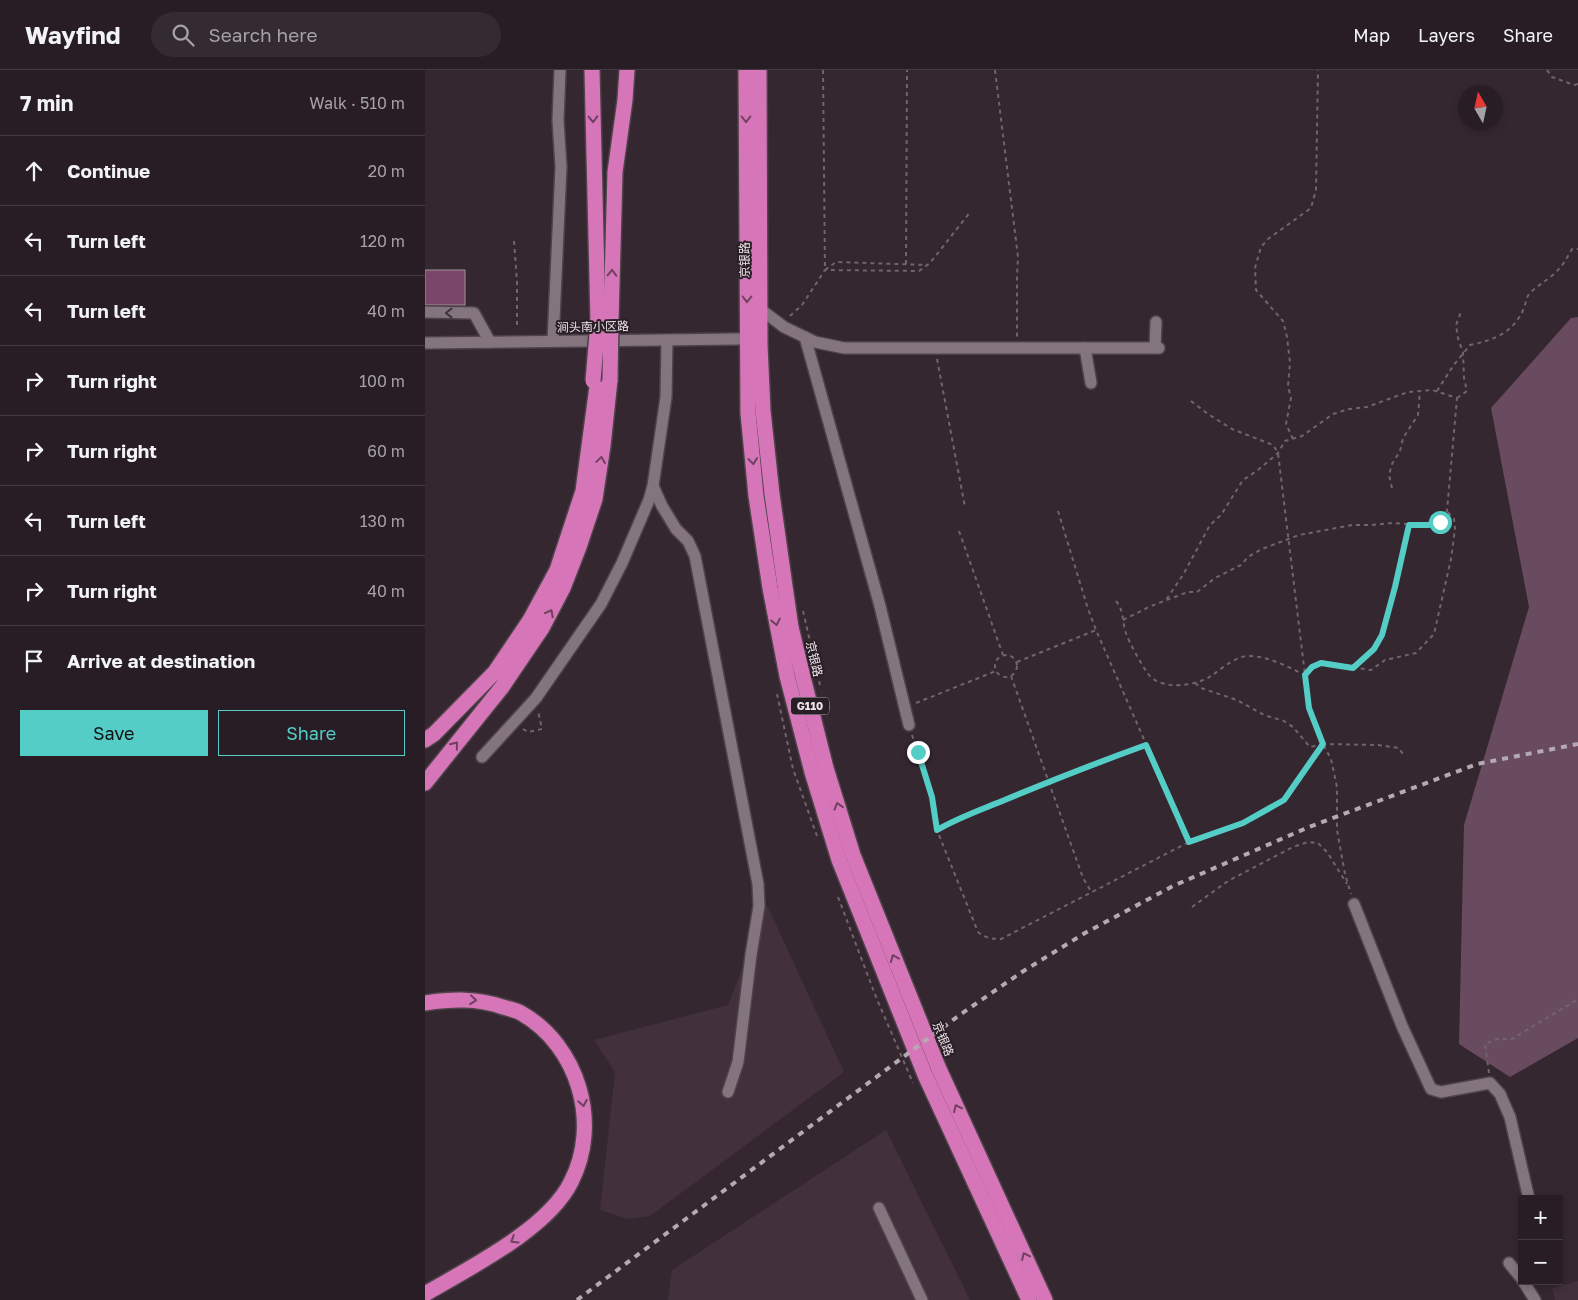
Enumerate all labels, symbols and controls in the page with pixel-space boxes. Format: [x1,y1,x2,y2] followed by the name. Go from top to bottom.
[151,12,501,57] search box
[25,20,121,49] text: Wayfind
[169,21,197,49] icon: search
[209,23,317,46] text: Search here
[1353,24,1390,46] text: Map
[1418,24,1475,46] text: Layers
[1503,24,1553,46] text: Share
[1458,85,1503,130] north arrow
[20,90,74,116] text: 7 min
[309,93,405,113] text: Walk · 510 m
[588,115,599,123] one-way arrow
[741,115,751,123] one-way arrow
[20,157,48,185] icon: ahead
[67,159,150,182] text: Continue
[368,161,405,181] text: 20 m
[20,227,48,255] icon: left
[67,229,146,252] text: Turn left
[360,231,405,251] text: 120 m
[737,242,752,278] street label: 京银路
[607,268,617,276] one-way arrow
[742,295,752,303] one-way arrow
[20,297,48,325] icon: left
[67,299,146,322] text: Turn left
[367,301,405,321] text: 40 m
[445,308,452,318] one-way arrow
[557,318,629,335] street label: 涧头南小区路
[20,367,48,395] icon: right
[67,369,157,392] text: Turn right
[359,371,405,391] text: 100 m
[20,437,48,465] icon: right
[67,439,157,462] text: Turn right
[367,441,405,461] text: 60 m
[595,456,606,464] one-way arrow
[747,457,758,465] one-way arrow
[20,507,48,535] icon: left
[67,509,146,532] text: Turn left
[360,511,405,531] text: 130 m
[1429,511,1452,534] route start
[20,577,48,605] icon: right
[67,579,157,602] text: Turn right
[367,581,405,601] text: 40 m
[544,609,554,618] one-way arrow
[770,617,781,626] one-way arrow
[803,640,826,678] street label: 京银路
[20,647,48,675] icon: arrive
[67,649,255,672] text: Arrive at destination
[791,698,829,714] road number: G110
[20,710,208,756] button: Save
[218,710,405,756] button: Share
[449,741,458,750] one-way arrow
[907,741,930,764] route end
[834,802,844,811] one-way arrow
[890,954,900,963] one-way arrow
[470,994,478,1005] one-way arrow
[930,1019,957,1058] street label: 京银路
[577,1099,587,1108] one-way arrow
[953,1104,964,1113] one-way arrow
[1518,1195,1563,1285] map controls
[1518,1195,1563,1240] button: +
[511,1233,520,1243] one-way arrow
[1518,1240,1563,1285] button: −
[1021,1252,1031,1261] one-way arrow

